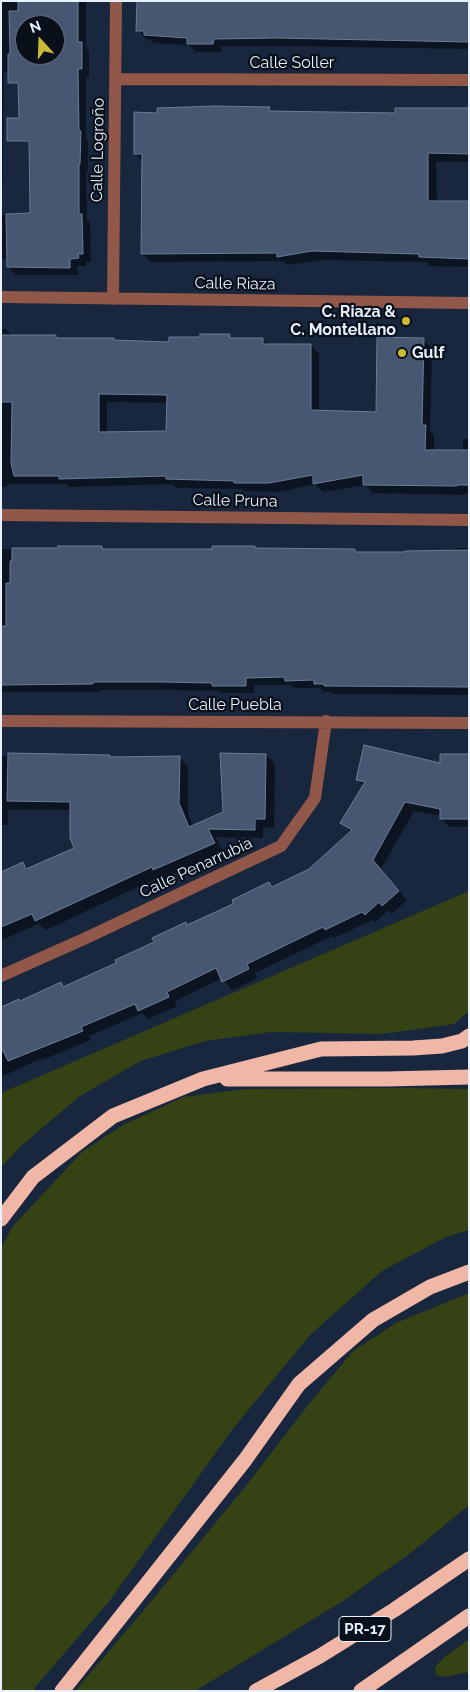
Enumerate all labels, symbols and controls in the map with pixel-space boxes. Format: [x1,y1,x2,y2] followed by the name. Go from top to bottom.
[15,15,65,65] north arrow
[27,17,43,36] text: N
[250,53,334,73] street label: Calle Soller
[87,98,109,202] street label: Calle Logroño
[194,274,276,294] street label: Calle Riaza
[290,302,396,340] place label: C. Riaza & C. Montellano
[400,315,412,327] marker: C. Riaza & C. Montellano
[412,343,444,363] place label: Gulf
[396,347,408,359] marker: Gulf
[192,491,278,511] street label: Calle Pruna
[188,695,282,715] street label: Calle Puebla
[137,834,255,902] street label: Calle Penarrubia
[339,1616,391,1642] road number: PR-17

